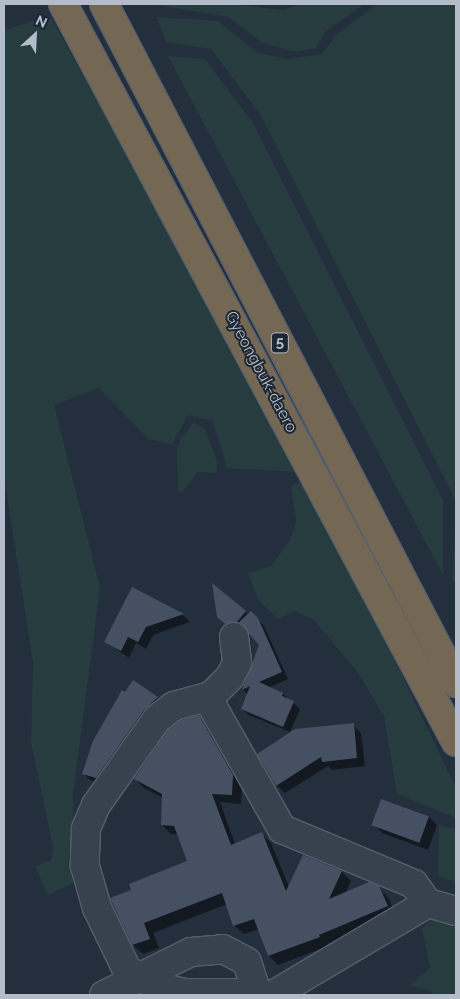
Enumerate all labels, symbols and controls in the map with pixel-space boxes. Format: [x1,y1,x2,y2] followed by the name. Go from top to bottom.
[10,10,60,60] north arrow
[33,12,50,31] text: N
[221,308,301,436] street label: Gyeongbuk-daero
[270,330,290,356] road number: 5

